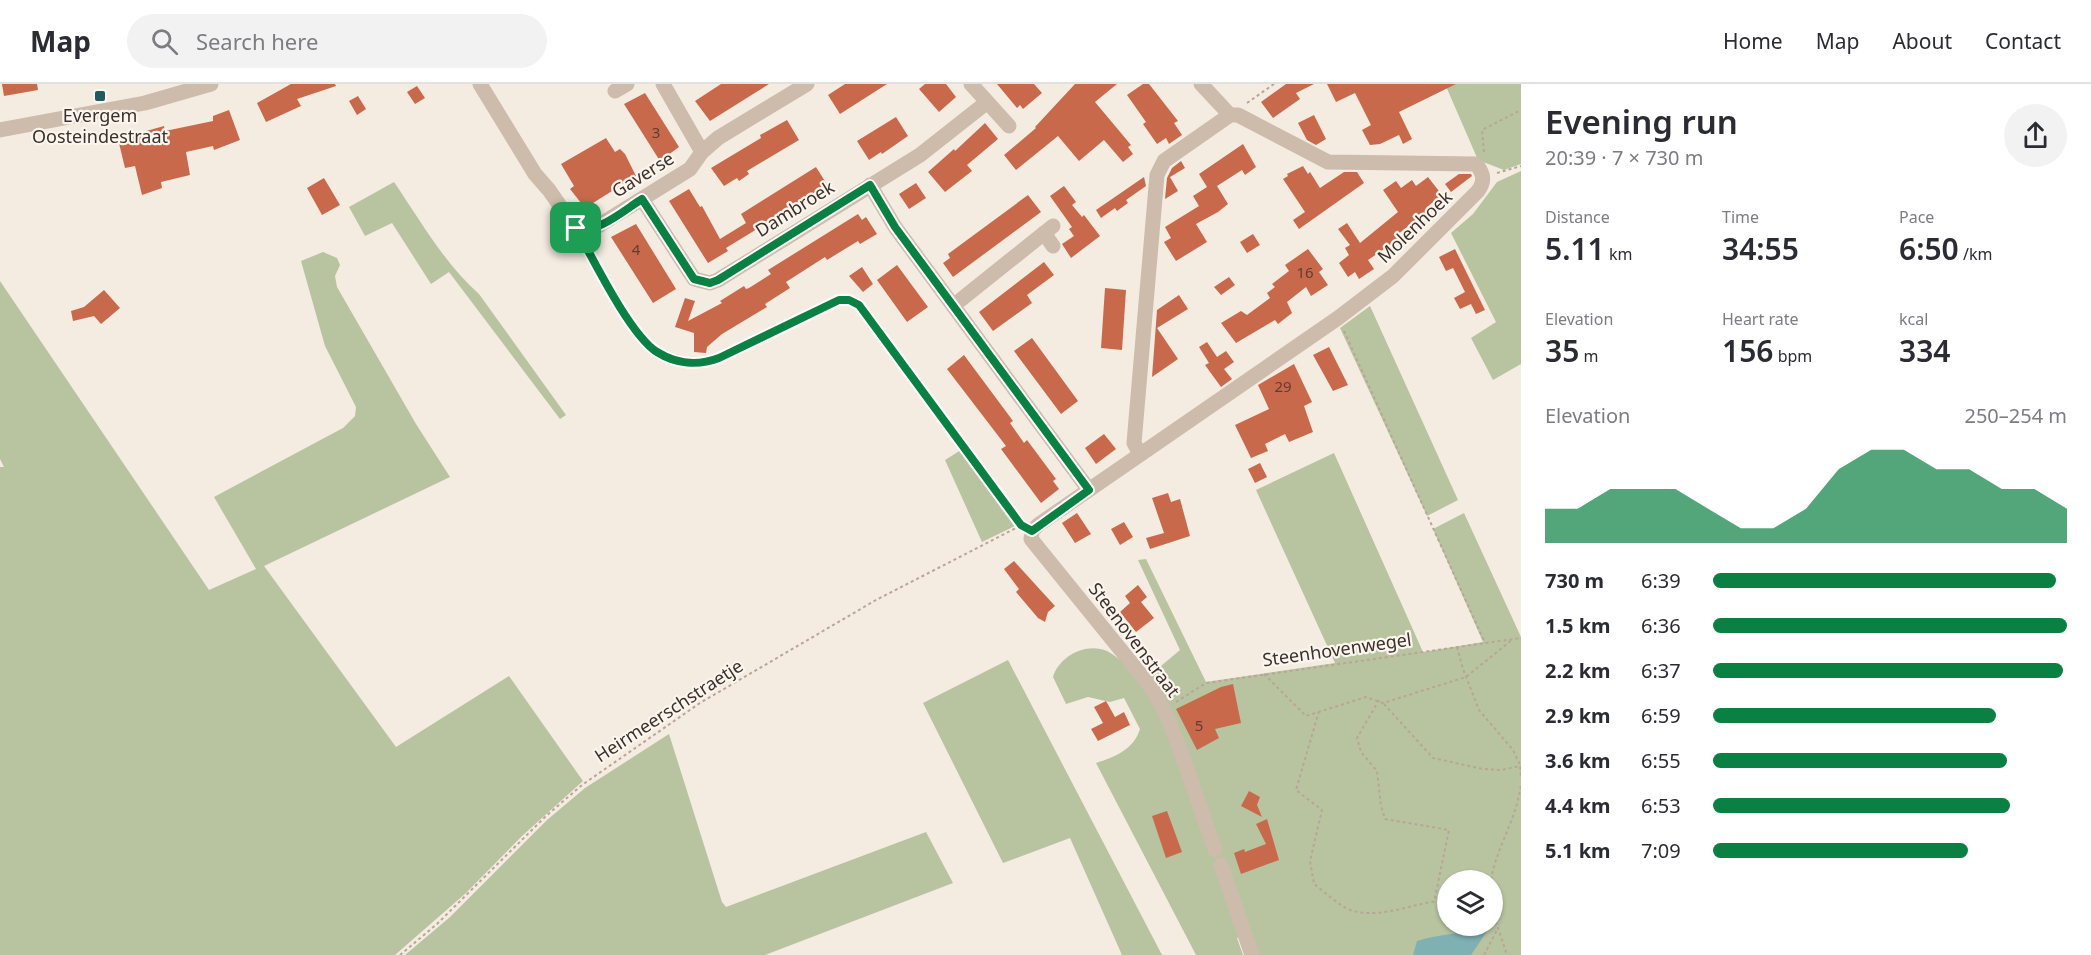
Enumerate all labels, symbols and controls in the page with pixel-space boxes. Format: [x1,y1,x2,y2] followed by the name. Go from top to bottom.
[127,14,547,68] search box
[30,22,91,60] text: Map
[148,25,181,58] icon: search
[196,26,318,56] text: Search here
[1723,27,1783,55] text: Home
[1816,27,1859,55] text: Map
[1892,27,1952,55] text: About
[1985,27,2061,55] text: Contact
[93,89,107,103] marker: Evergem Oosteindestraat
[1545,99,1738,144] text: Evening run
[32,103,169,148] place label: Evergem Oosteindestraat
[2004,104,2067,167] button: share
[652,122,660,142] house number: 3
[1545,144,1703,171] text: 20:39 · 7 × 730 m
[607,146,678,203] street label: Gaverse
[750,174,839,242] street label: Dambroek
[1372,184,1457,268] street label: Molenhoek
[550,202,601,253] pin
[1545,206,1610,228] text: Distance
[1722,206,1759,228] text: Time
[1899,206,1934,228] text: Pace
[559,211,592,244] icon: arrive
[1545,228,1605,269] text: 5.11
[1722,228,1799,269] text: 34:55
[1899,228,1959,269] text: 6:50
[632,239,641,259] house number: 4
[1605,243,1632,265] text: km
[1959,243,1992,265] text: /km
[1296,262,1314,282] house number: 16
[1545,308,1613,330] text: Elevation
[1722,308,1798,330] text: Heart rate
[1899,308,1928,330] text: kcal
[1545,330,1579,371] text: 35
[1722,330,1773,371] text: 156
[1899,330,1950,371] text: 334
[1579,345,1598,367] text: m
[1773,345,1812,367] text: bpm
[1274,376,1292,396] house number: 29
[1545,402,1630,429] text: Elevation
[1964,402,2067,429] text: 250–254 m
[1545,567,1604,594] text: 730 m
[1641,567,1681,594] text: 6:39
[1084,577,1186,702] street label: Steenovenstraat
[1545,612,1611,639] text: 1.5 km
[1641,612,1681,639] text: 6:36
[1261,627,1413,671] street label: Steenhovenwegel
[590,653,747,767] street label: Heirmeerschstraetje
[1545,657,1611,684] text: 2.2 km
[1641,657,1681,684] text: 6:37
[1545,702,1611,729] text: 2.9 km
[1641,702,1681,729] text: 6:59
[1195,715,1203,735] house number: 5
[1545,747,1611,774] text: 3.6 km
[1641,747,1681,774] text: 6:55
[1545,792,1611,819] text: 4.4 km
[1641,792,1681,819] text: 6:53
[1545,837,1611,864] text: 5.1 km
[1641,837,1681,864] text: 7:09
[1437,870,1503,936] map controls
[1437,870,1503,936] button: layers

